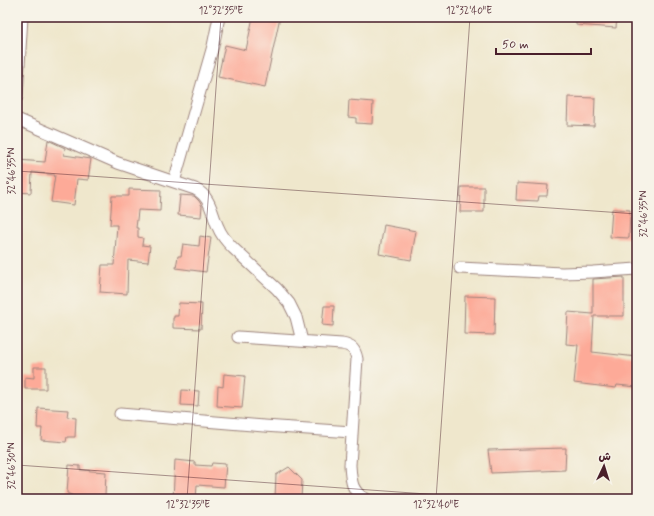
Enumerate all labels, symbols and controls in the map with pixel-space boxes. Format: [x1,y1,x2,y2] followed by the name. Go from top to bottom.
[199,4,243,18] text: 12°32'35"E
[446,4,492,18] text: 12°32'40"E
[496,30,591,56] scale bar
[502,37,529,53] text: 50 m
[5,147,19,194] text: 32°46'35"N
[637,190,651,237] text: 32°46'35"N
[5,442,19,490] text: 32°46'30"N
[584,446,624,486] north arrow
[598,450,611,464] text: ش
[166,498,210,512] text: 12°32'35"E
[413,498,459,512] text: 12°32'40"E

